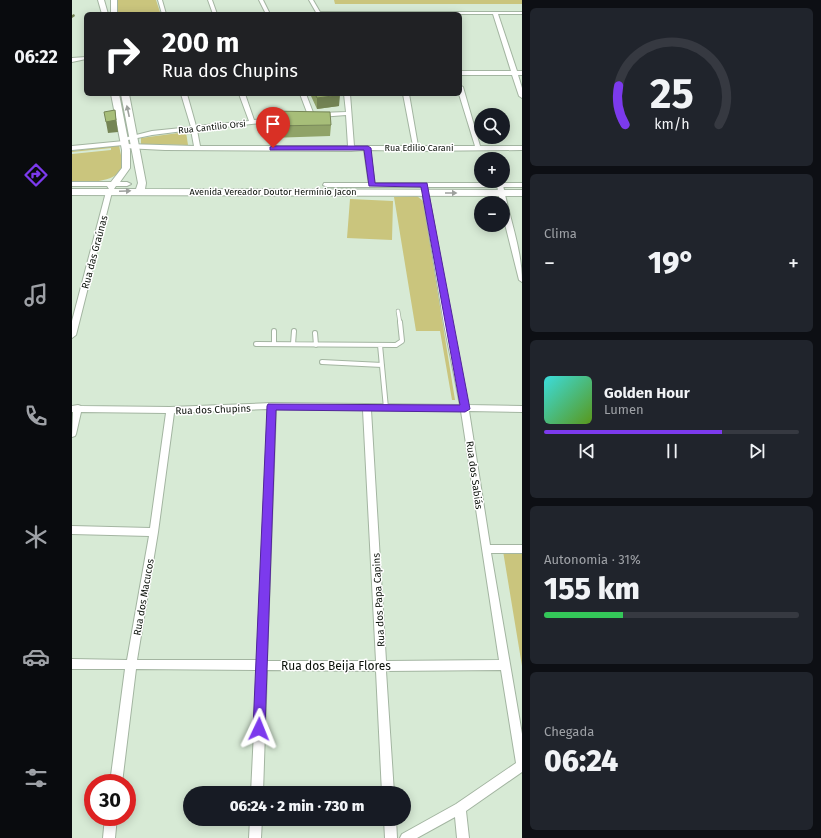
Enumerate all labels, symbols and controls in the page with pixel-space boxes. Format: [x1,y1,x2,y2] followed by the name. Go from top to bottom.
[162,26,240,59] text: 200 m
[96,28,148,80] icon: right
[14,46,58,68] text: 06:22
[162,60,298,82] text: Rua dos Chupins
[650,69,693,119] text: 25
[125,105,131,117] one-way arrow
[256,107,290,148] pin
[474,108,510,232] map controls
[474,108,510,144] button: search
[262,113,284,135] icon: arrive
[654,116,689,133] text: km/h
[178,118,246,136] street label: Rua Cantilio Orsi
[384,143,454,153] street label: Rua Edilio Carani
[474,152,510,188] button: +
[22,161,50,189] icon: directions
[189,187,357,197] street label: Avenida Vereador Doutor Hermínio Jacon
[119,188,131,195] one-way arrow
[445,190,458,196] one-way arrow
[474,196,510,232] button: −
[78,214,111,290] street label: Rua das Graúnas
[544,226,577,241] text: Clima
[648,245,695,281] text: 19°
[544,250,555,277] text: −
[788,250,799,277] text: +
[22,281,50,309] icon: music
[604,384,690,402] text: Golden Hour
[22,402,50,430] icon: phone
[604,402,644,417] text: Lumen
[175,403,251,417] street label: Rua dos Chupins
[463,440,485,510] street label: Rua dos Sabiás
[576,440,598,462] icon: previous
[661,440,683,462] icon: pause
[746,440,768,462] icon: next
[22,523,50,551] icon: climate
[371,552,387,647] street label: Rua dos Papa Capins
[544,552,641,567] text: Autonomia · 31%
[131,557,157,637] street label: Rua dos Macucos
[544,571,640,607] text: 155 km
[22,643,50,671] icon: car
[281,659,391,673] street label: Rua dos Beija Flores
[238,708,280,750] position arrow
[544,724,594,739] text: Chegada
[544,743,618,779] text: 06:24
[22,764,50,792] icon: filters
[84,774,136,826] speed limit sign: 30
[230,797,364,815] text: 06:24 · 2 min · 730 m

